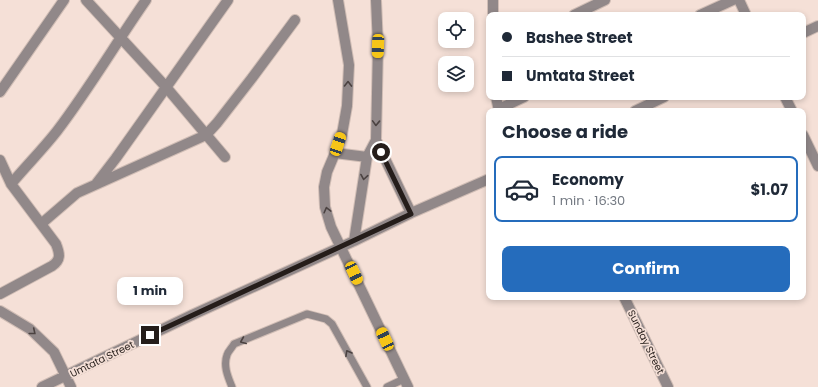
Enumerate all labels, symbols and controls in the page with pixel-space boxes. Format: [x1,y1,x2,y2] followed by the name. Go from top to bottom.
[438,12,474,92] map controls
[438,12,474,48] button: locate
[526,27,633,48] text: Bashee Street
[372,34,384,58] car
[438,56,474,92] button: layers
[526,65,635,86] text: Umtata Street
[344,81,352,87] one-way arrow
[502,119,628,144] text: Choose a ride
[372,120,380,126] one-way arrow
[329,131,347,157] car
[372,143,390,161] route start
[552,169,624,190] text: Economy
[504,171,540,207] icon: car
[360,174,369,180] one-way arrow
[750,179,788,200] text: $1.07
[552,191,625,210] text: 1 min · 16:30
[323,207,331,214] one-way arrow
[502,246,790,292] button: Confirm
[343,260,365,286] car
[117,277,183,305] callout: 1 min
[133,281,167,300] text: 1 min
[624,307,668,377] street label: Sunday Street
[141,326,159,344] route end
[374,326,396,352] car
[28,327,35,334] one-way arrow
[240,336,247,344] one-way arrow
[67,337,137,381] street label: Umtata Street
[346,350,353,357] one-way arrow

